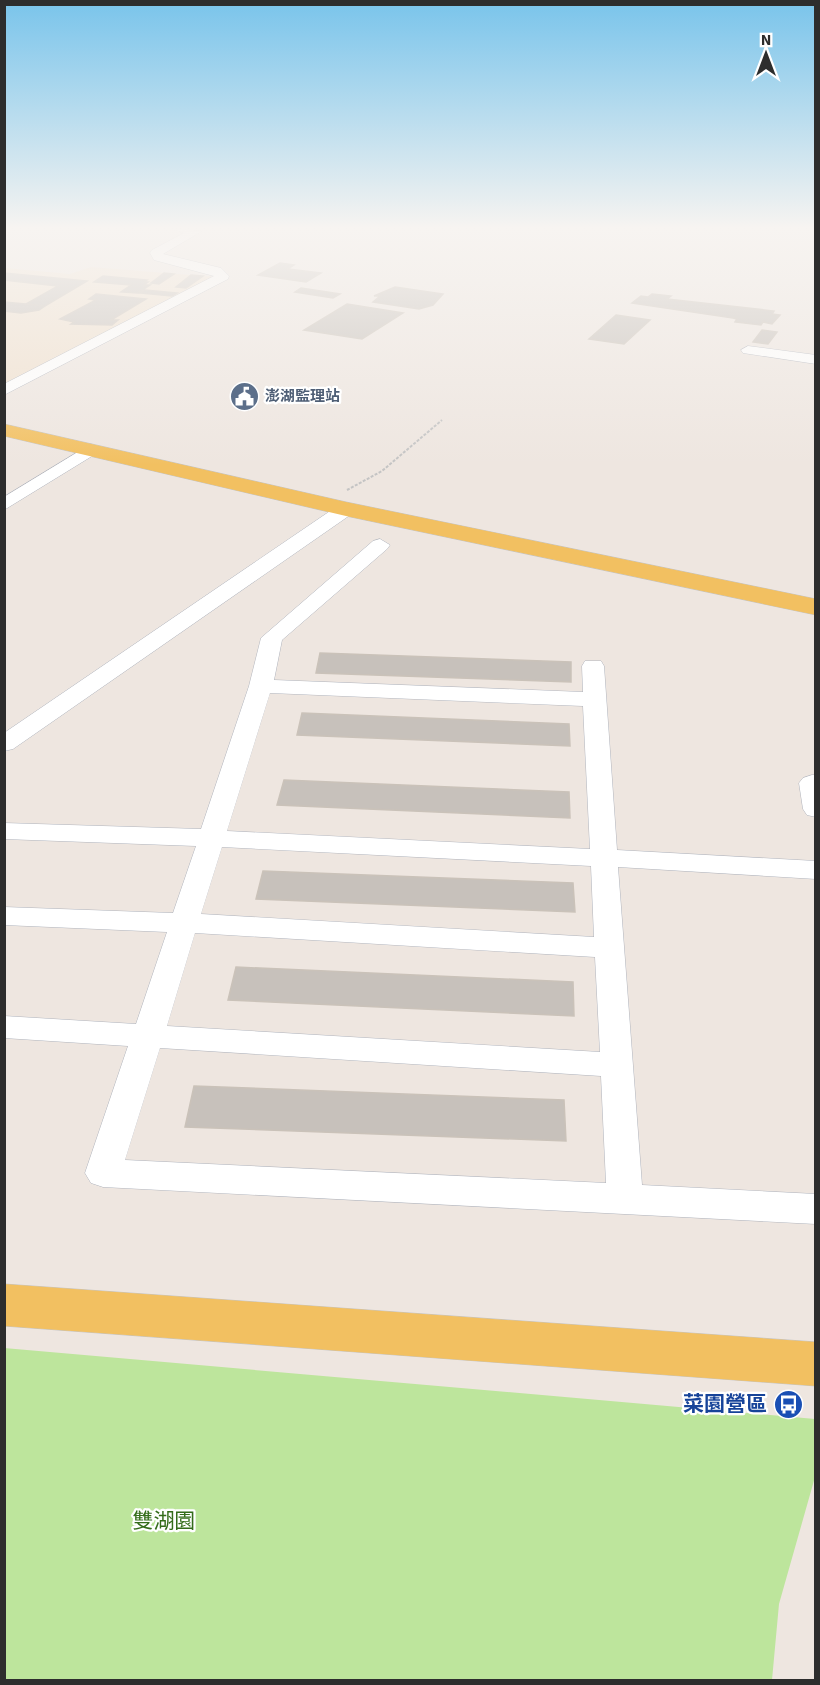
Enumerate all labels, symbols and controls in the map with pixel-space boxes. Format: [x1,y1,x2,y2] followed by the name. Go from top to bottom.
[736,24,796,84] north arrow
[761,29,771,51] text: N
[228,380,260,412] public building icon: 澎湖監理站
[265,386,340,407] place label: 澎湖監理站
[772,1388,804,1420] bus stop icon: 菜園營區
[683,1389,767,1419] place label: 菜園營區
[133,1506,196,1536] park label: 雙湖園

